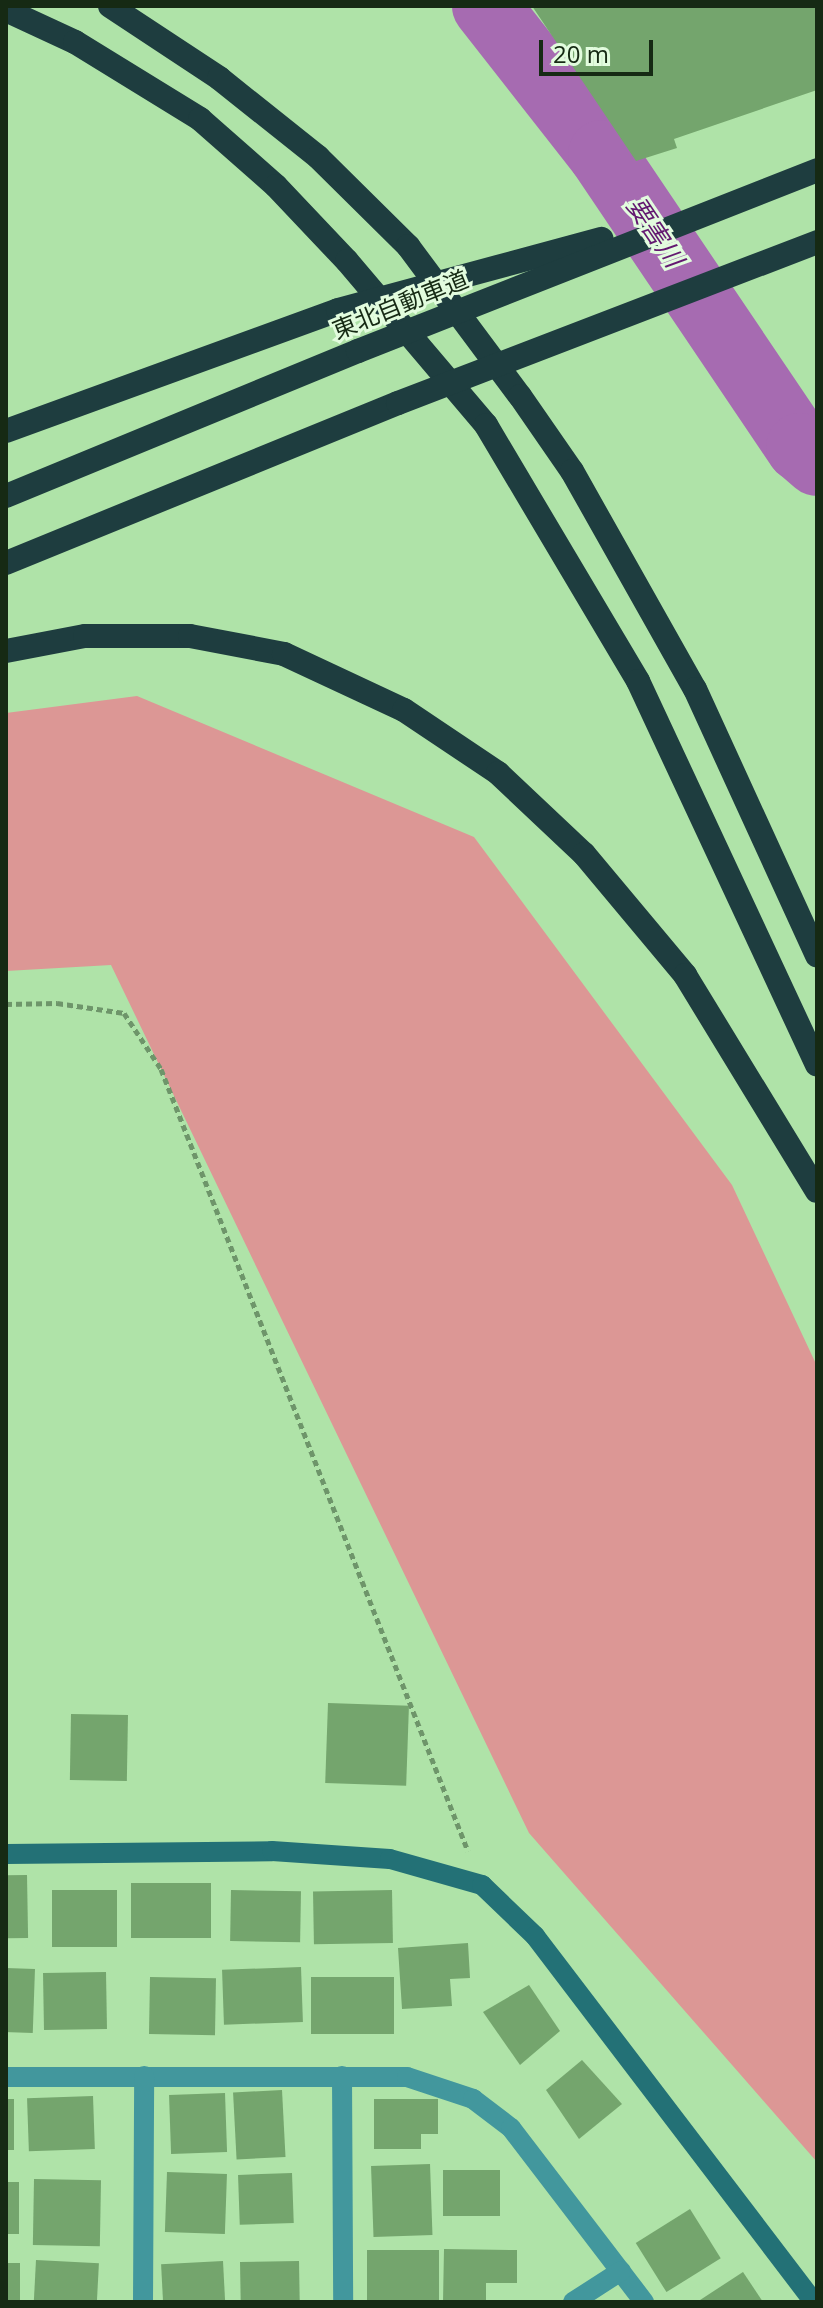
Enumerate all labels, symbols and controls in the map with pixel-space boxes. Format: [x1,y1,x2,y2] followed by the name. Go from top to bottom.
[543,24,657,74] scale bar
[553,37,609,70] text: 20 m
[620,191,690,273] water label: 要害川
[328,264,472,344] street label: 東北自動車道

